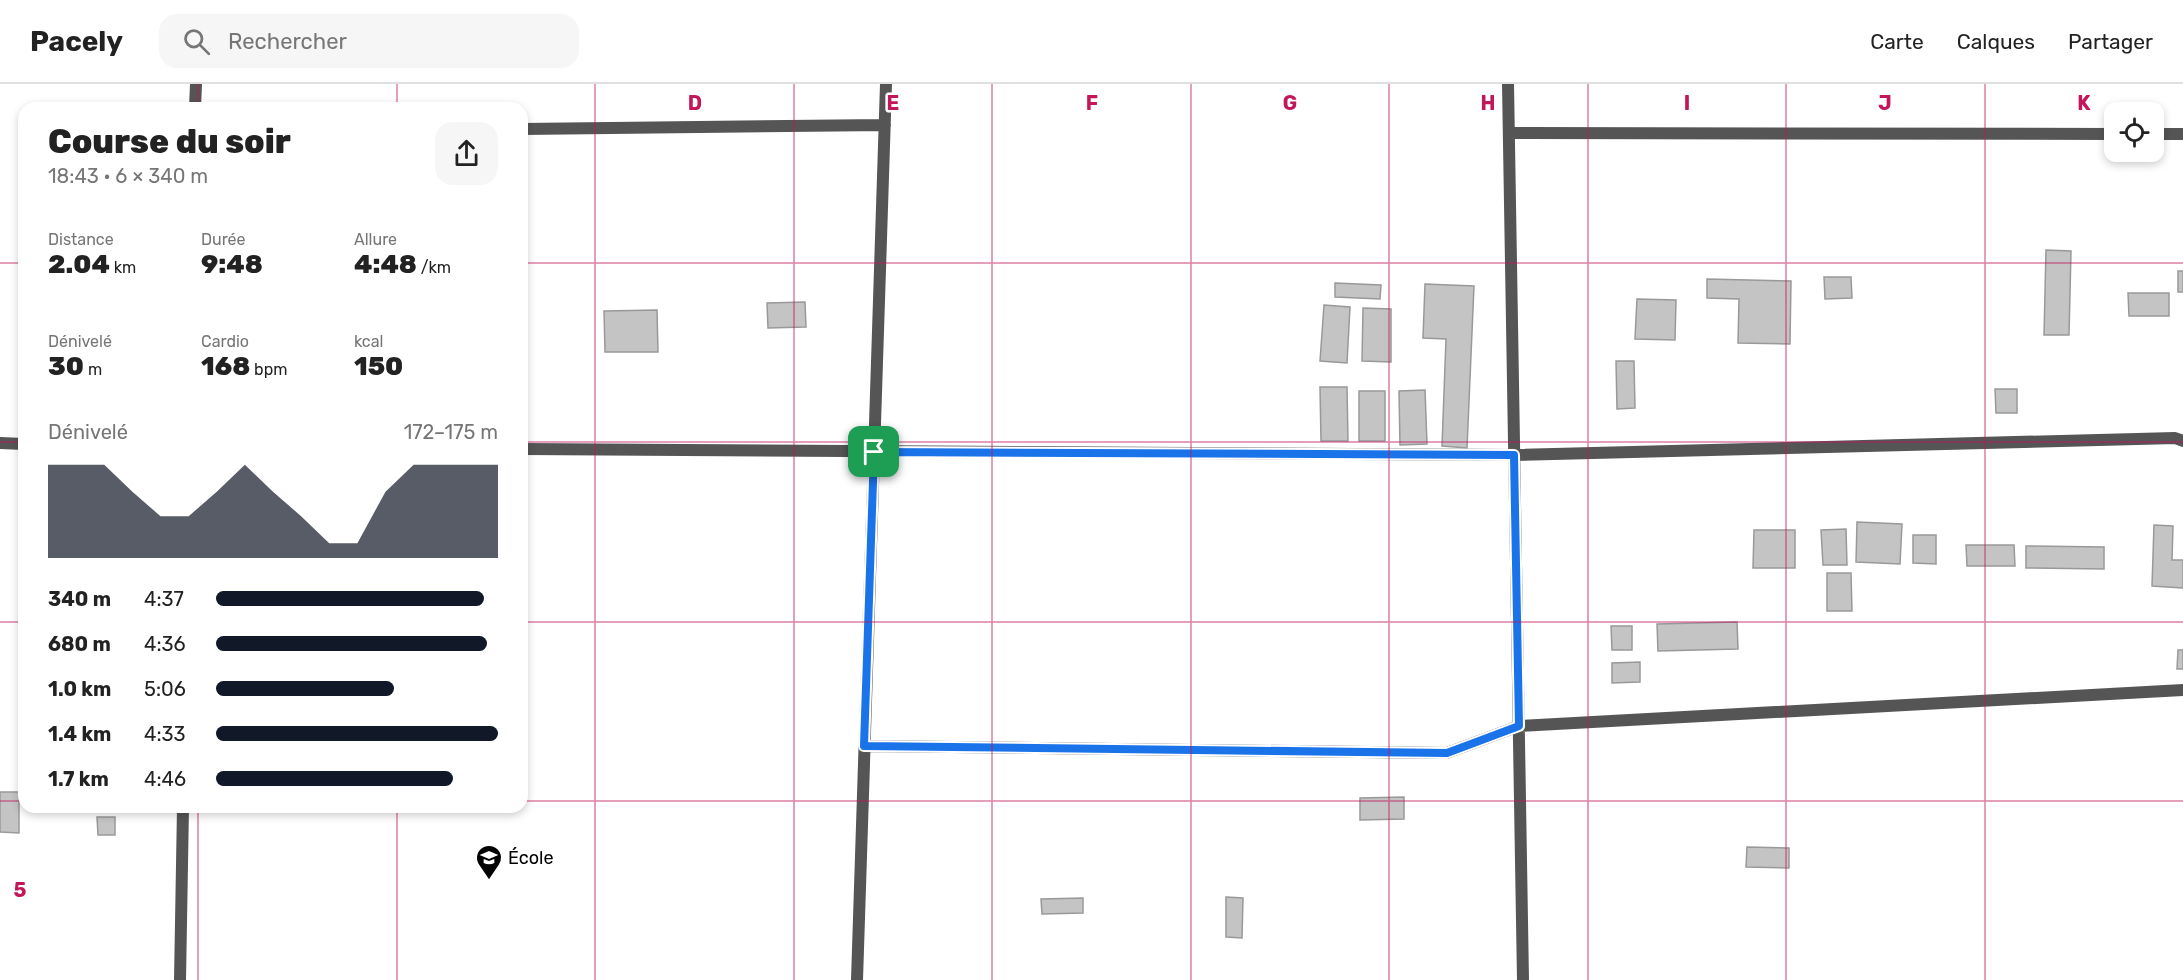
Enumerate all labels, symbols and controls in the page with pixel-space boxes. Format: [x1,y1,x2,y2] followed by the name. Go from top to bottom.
[159,14,579,68] search box
[30,25,123,58] text: Pacely
[180,25,213,58] icon: search
[228,28,347,55] text: Rechercher
[1870,29,1924,54] text: Carte
[1957,29,2035,54] text: Calques
[2068,29,2153,54] text: Partager
[688,91,702,115] text: D
[887,91,899,115] text: E
[1086,91,1098,115] text: F
[1283,91,1297,115] text: G
[1481,91,1495,115] text: H
[1684,91,1690,115] text: I
[1878,91,1892,115] text: J
[2077,91,2091,115] text: K
[2104,102,2164,162] map controls
[2104,102,2164,162] button: locate
[48,122,291,161] text: Course du soir
[435,122,498,185] button: share
[48,164,208,188] text: 18:43 · 6 × 340 m
[48,230,114,249] text: Distance
[201,230,246,249] text: Durée
[354,230,397,249] text: Allure
[48,249,110,280] text: 2.04
[201,249,263,280] text: 9:48
[354,249,417,280] text: 4:48
[110,258,136,277] text: km
[417,258,451,277] text: /km
[48,332,112,351] text: Dénivelé
[201,332,249,351] text: Cardio
[354,332,383,351] text: kcal
[48,351,84,382] text: 30
[201,351,250,382] text: 168
[354,351,403,382] text: 150
[84,360,102,379] text: m
[250,360,287,379] text: bpm
[48,420,128,444] text: Dénivelé
[404,420,498,444] text: 172–175 m
[848,426,899,477] pin
[857,435,890,468] icon: arrive
[48,587,111,611] text: 340 m
[144,587,184,611] text: 4:37
[48,632,111,656] text: 680 m
[144,632,186,656] text: 4:36
[48,677,111,701] text: 1.0 km
[144,677,186,701] text: 5:06
[48,722,111,746] text: 1.4 km
[144,722,186,746] text: 4:33
[48,767,109,791] text: 1.7 km
[144,767,186,791] text: 4:46
[474,843,504,881] school or university icon: École
[508,847,554,869] place label: École
[14,878,27,902] text: 5

